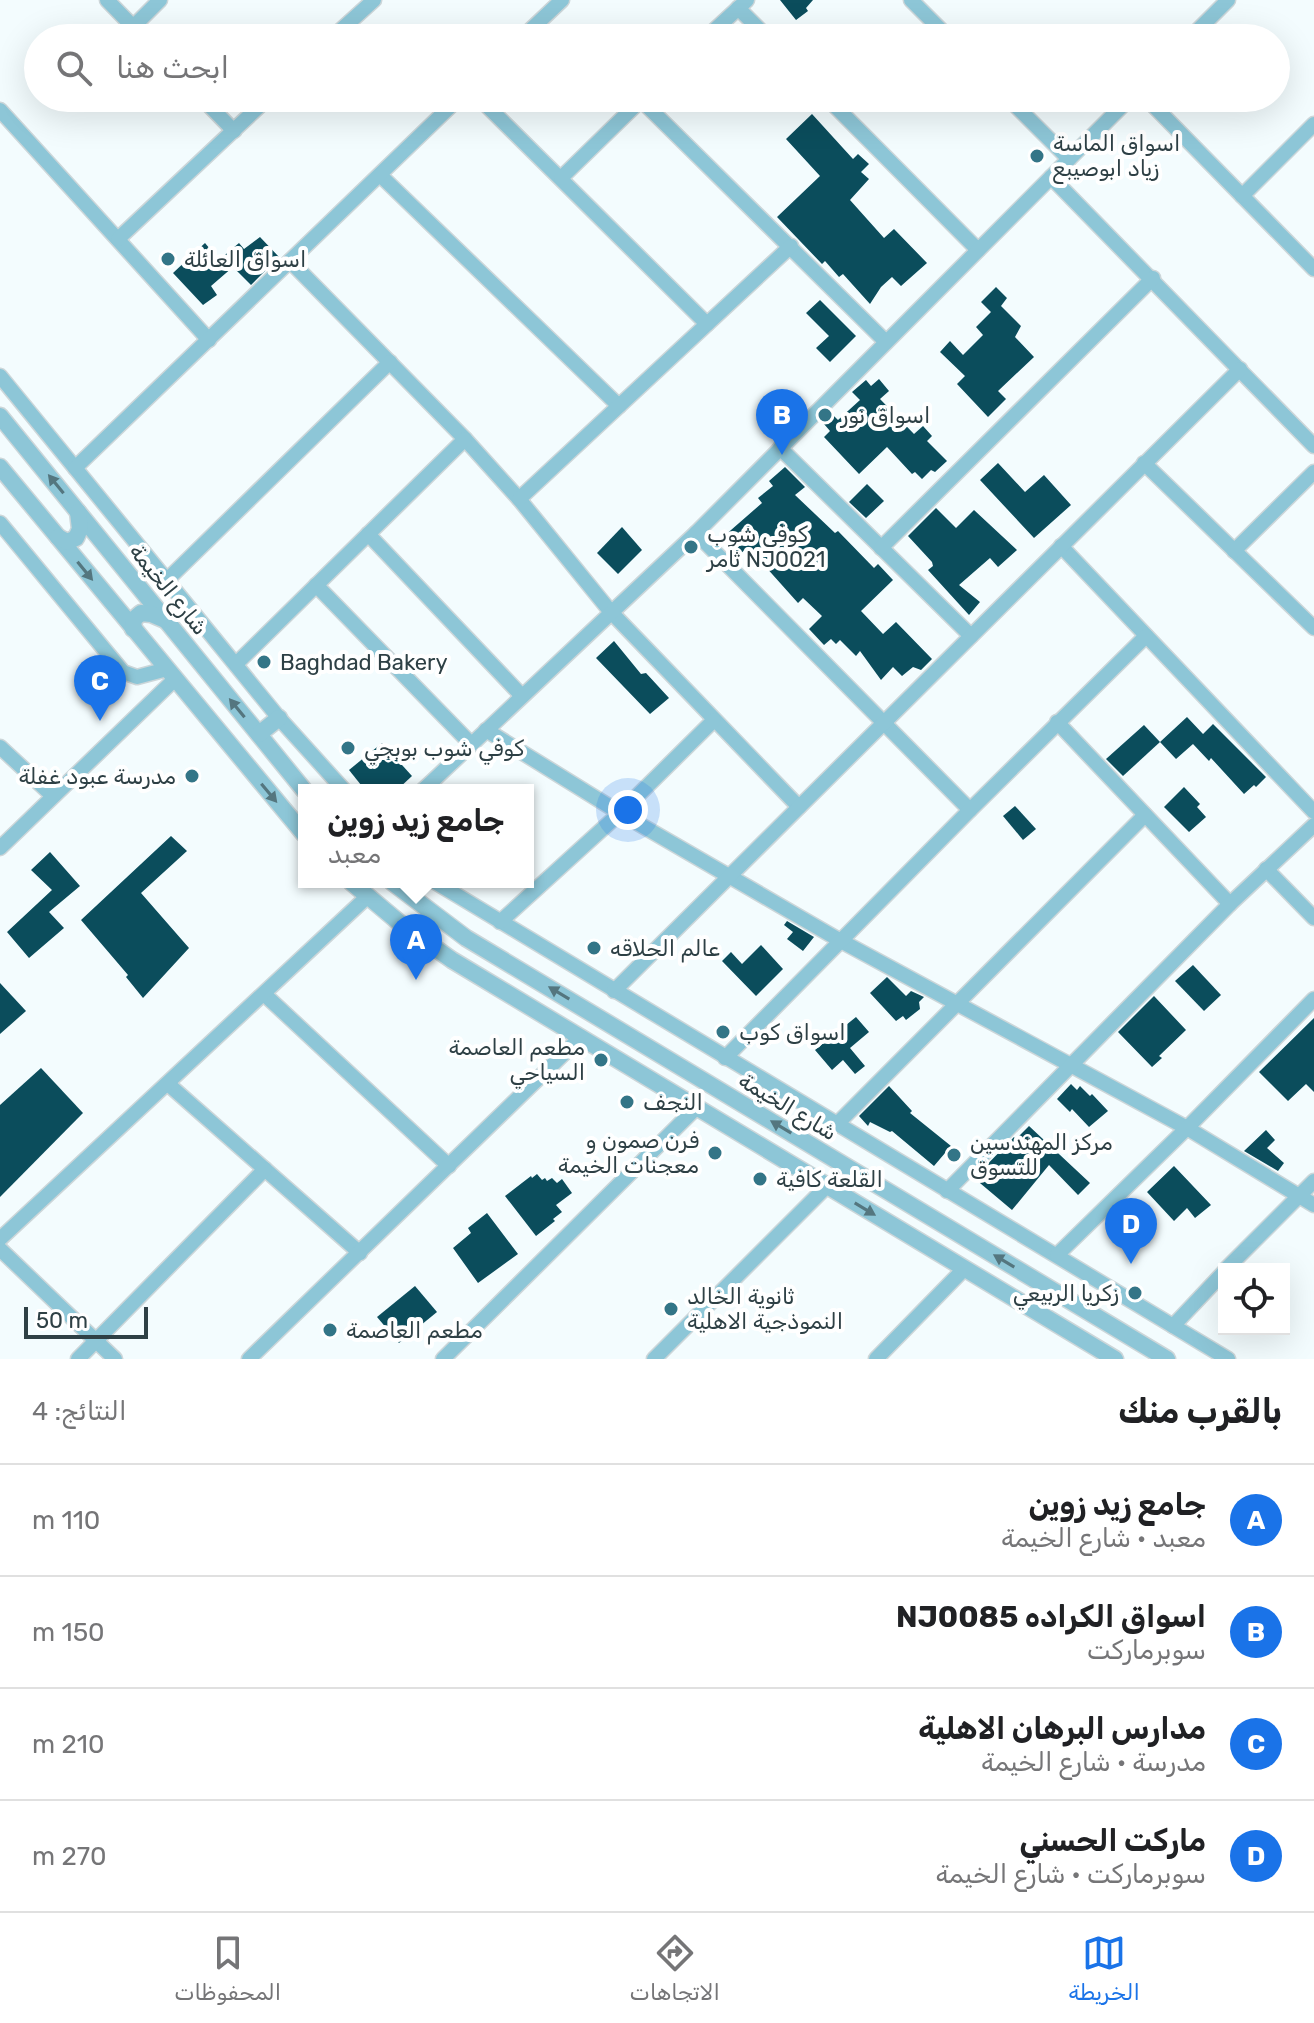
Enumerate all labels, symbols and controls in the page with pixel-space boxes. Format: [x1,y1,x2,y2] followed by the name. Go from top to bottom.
[24,24,1290,112] search box
[52,46,96,90] icon: search
[116,50,229,86] text: ابحث هنا
[1053,130,1180,185] place label: اسواق الماسة زياد ابوصيبع
[1028,147,1046,165] marker: اسواق الماسة زياد ابوصيبع
[184,246,306,273] place label: اسواق العائلة
[159,250,177,268] marker: اسواق العائلة
[756,389,808,455] pin: B
[839,402,930,429] place label: اسواق نور
[816,406,834,424] marker: اسواق نور
[48,474,64,494] one-way arrow
[705,521,825,573] place label: كوفي شوب ثامر NJ0021
[122,538,214,642] street label: شارع الخيمة
[682,538,700,556] marker: كوفي شوب ثامر NJ0021
[76,560,93,580] one-way arrow
[280,649,448,676] place label: Baghdad Bakery
[255,653,273,671] marker: Baghdad Bakery
[74,655,126,721] pin: C
[229,698,246,718] one-way arrow
[364,735,524,765] place label: كوفي شوب بوبجي
[339,739,357,757] marker: كوفي شوب بوبجي
[18,763,176,790] place label: مدرسة عبود غفلة
[183,767,201,785] marker: مدرسة عبود غفلة
[260,782,277,802] one-way arrow
[298,784,534,888] popup
[608,790,648,830] your location
[327,803,505,839] text: جامع زيد زوين
[327,839,381,870] text: معبد
[390,914,442,980] pin: A
[610,935,720,963] place label: عالم الحلاقه
[585,939,603,957] marker: عالم الحلاقه
[548,987,570,1001] one-way arrow
[739,1019,846,1046] place label: اسواق كوب
[714,1023,732,1041] marker: اسواق كوب
[448,1034,585,1089] place label: مطعم العاصمة السياحي
[592,1051,610,1069] marker: مطعم العاصمة السياحي
[733,1067,842,1148] street label: شارع الخيمة
[643,1089,703,1116] place label: النجف
[618,1093,636,1111] marker: النجف
[770,1121,792,1135] one-way arrow
[558,1127,699,1179] place label: فرن صمون و معجنات الخيمة
[970,1129,1113,1181] place label: مركز المهندسين للتسوق
[706,1144,724,1162] marker: فرن صمون و معجنات الخيمة
[945,1146,963,1164] marker: مركز المهندسين للتسوق
[776,1166,883,1193] place label: القلعة كافية
[751,1170,769,1188] marker: القلعة كافية
[1105,1198,1157,1264] pin: D
[854,1201,876,1215] one-way arrow
[993,1255,1015,1269] one-way arrow
[1218,1263,1290,1335] map controls
[1218,1263,1290,1335] button: locate
[1013,1280,1119,1310] place label: زكريا الربيعي
[687,1283,843,1335] place label: ثانوية الخالد النموذجية الاهلية
[1126,1284,1144,1302] marker: زكريا الربيعي
[662,1300,680,1318] marker: ثانوية الخالد النموذجية الاهلية
[24,1303,148,1339] scale bar
[36,1307,88,1334] text: 50 m
[346,1317,483,1345] place label: مطعم العاصمة
[321,1321,339,1339] marker: مطعم العاصمة
[1118,1391,1282,1432] text: بالقرب منك
[32,1396,127,1427] text: النتائج: 4
[1029,1487,1206,1523] text: جامع زيد زوين
[32,1505,100,1536] text: 110 m
[1247,1505,1265,1536] text: A
[1001,1523,1206,1554] text: معبد · شارع الخيمة
[896,1599,1206,1635] text: اسواق الكراده NJ0085
[32,1617,105,1648] text: 150 m
[1247,1617,1265,1648] text: B
[1087,1635,1206,1666] text: سوبرماركت
[918,1711,1206,1747] text: مدارس البرهان الاهلية
[32,1729,104,1760] text: 210 m
[1247,1729,1265,1760] text: C
[981,1747,1206,1778] text: مدرسة · شارع الخيمة
[1020,1823,1206,1859] text: ماركت الحسني
[32,1841,107,1872] text: 270 m
[1247,1841,1265,1872] text: D
[936,1859,1206,1890] text: سوبرماركت · شارع الخيمة
[174,1931,281,2006] tab: المحفوظات
[630,1931,720,2006] tab: الاتجاهات
[1068,1931,1140,2006] tab: الخريطة

